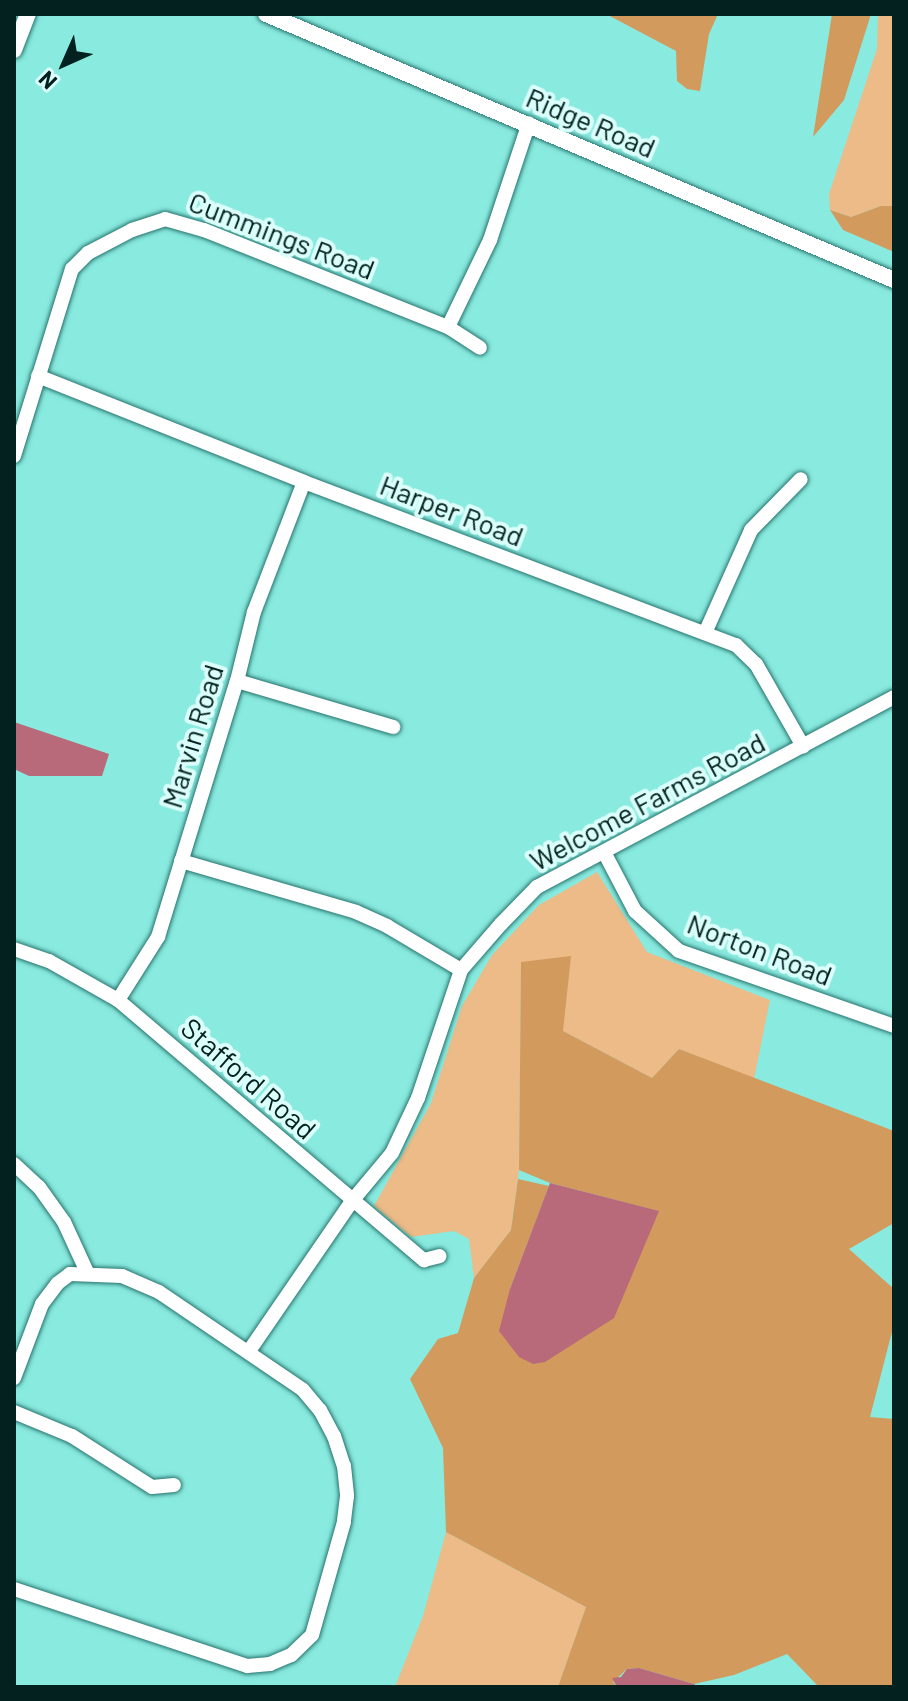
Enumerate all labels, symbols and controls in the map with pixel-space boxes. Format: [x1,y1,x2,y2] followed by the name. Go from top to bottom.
[24,24,104,104] north arrow
[33,67,61,95] text: N
[521,80,661,164] street label: Ridge Road
[184,184,380,286] street label: Cummings Road
[376,467,528,553] street label: Harper Road
[154,660,230,812] street label: Marvin Road
[524,725,770,877] street label: Welcome Farms Road
[683,906,837,992] street label: Norton Road
[175,1010,323,1146] street label: Stafford Road

